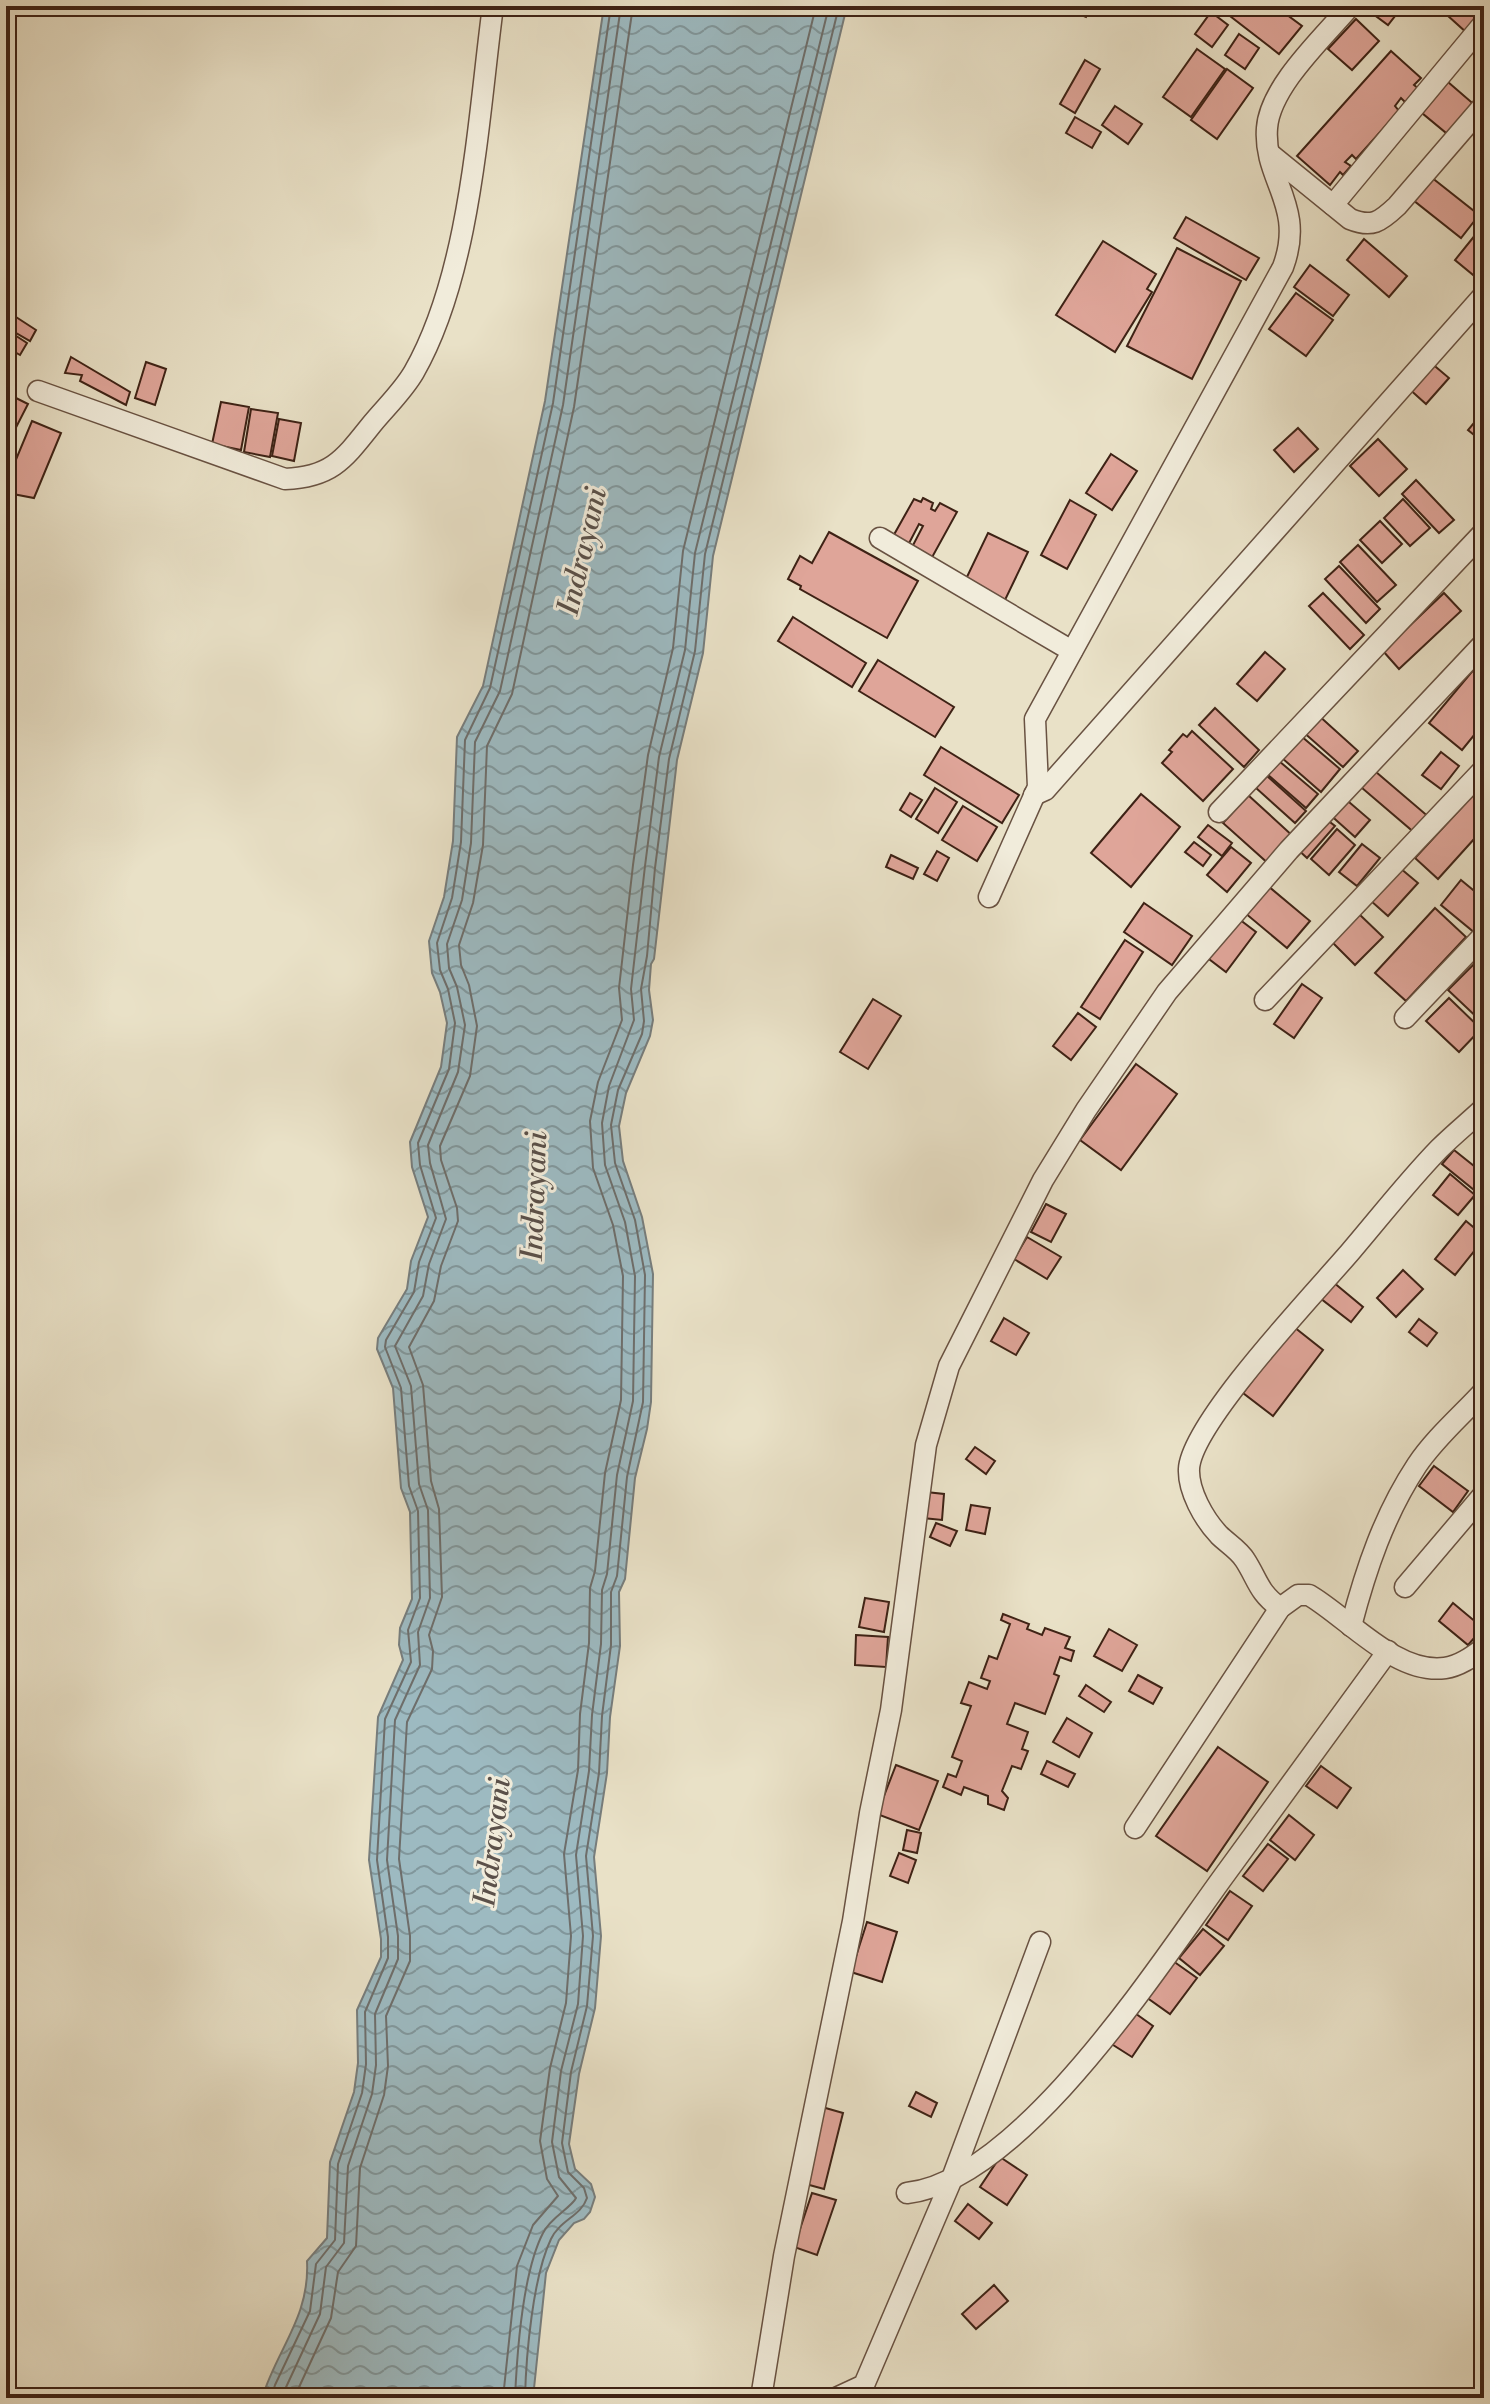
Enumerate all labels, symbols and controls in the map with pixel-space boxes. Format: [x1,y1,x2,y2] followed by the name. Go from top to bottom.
[550,483,616,620] water label: Indrayani
[514,1130,556,1263] water label: Indrayani
[466,1775,520,1910] water label: Indrayani

